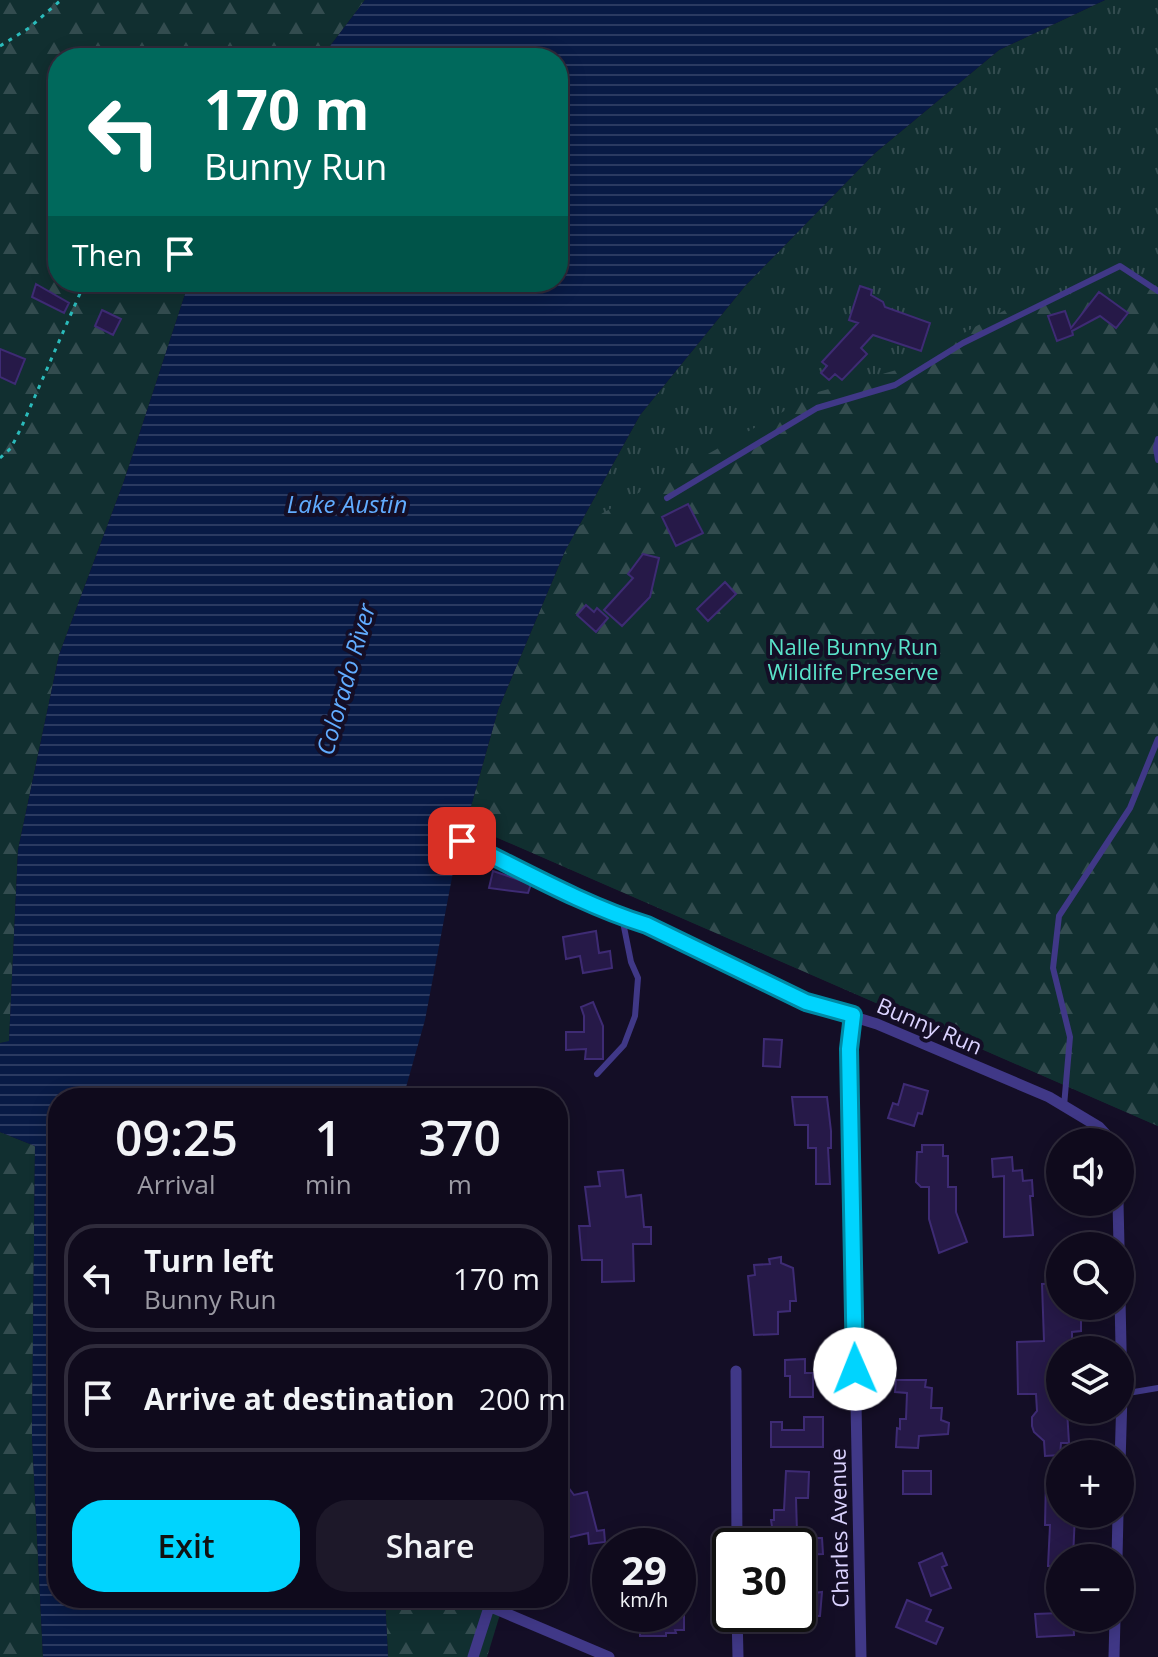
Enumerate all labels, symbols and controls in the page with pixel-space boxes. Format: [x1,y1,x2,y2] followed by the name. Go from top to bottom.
[204,70,370,146] text: 170 m
[72,80,176,184] icon: left
[204,142,387,191] text: Bunny Run
[158,232,202,276] icon: arrive
[72,234,142,275] text: Then
[287,487,407,520] water label: Lake Austin
[308,598,383,759] water label: Colorado River
[767,631,939,686] park label: Nalle Bunny Run Wildlife Preserve
[428,807,496,875] pin
[440,819,484,863] icon: arrive
[873,989,987,1061] street label: Bunny Run
[115,1105,238,1170] text: 09:25
[315,1105,342,1170] text: 1
[419,1105,501,1170] text: 370
[1046,1128,1134,1632] map controls
[1046,1128,1134,1216] button: sound
[137,1166,216,1202] text: Arrival
[305,1166,352,1202] text: min
[448,1166,472,1202] text: m
[1046,1232,1134,1320] button: search
[144,1240,274,1281] text: Turn left
[76,1256,120,1300] icon: left
[453,1258,540,1299] text: 170 m
[144,1281,276,1317] text: Bunny Run
[813,1327,897,1411] position arrow
[1046,1336,1134,1424] button: layers
[76,1376,120,1420] icon: arrive
[144,1378,455,1419] text: Arrive at destination
[479,1378,566,1419] text: 200 m
[1046,1440,1134,1528] button: +
[822,1448,854,1608] street label: Charles Avenue
[72,1500,300,1592] button: Exit
[316,1500,544,1592] button: Share
[712,1528,816,1632] speed limit sign: 30
[621,1542,667,1597] text: 29
[1046,1544,1134,1632] button: −
[620,1586,668,1613] text: km/h

